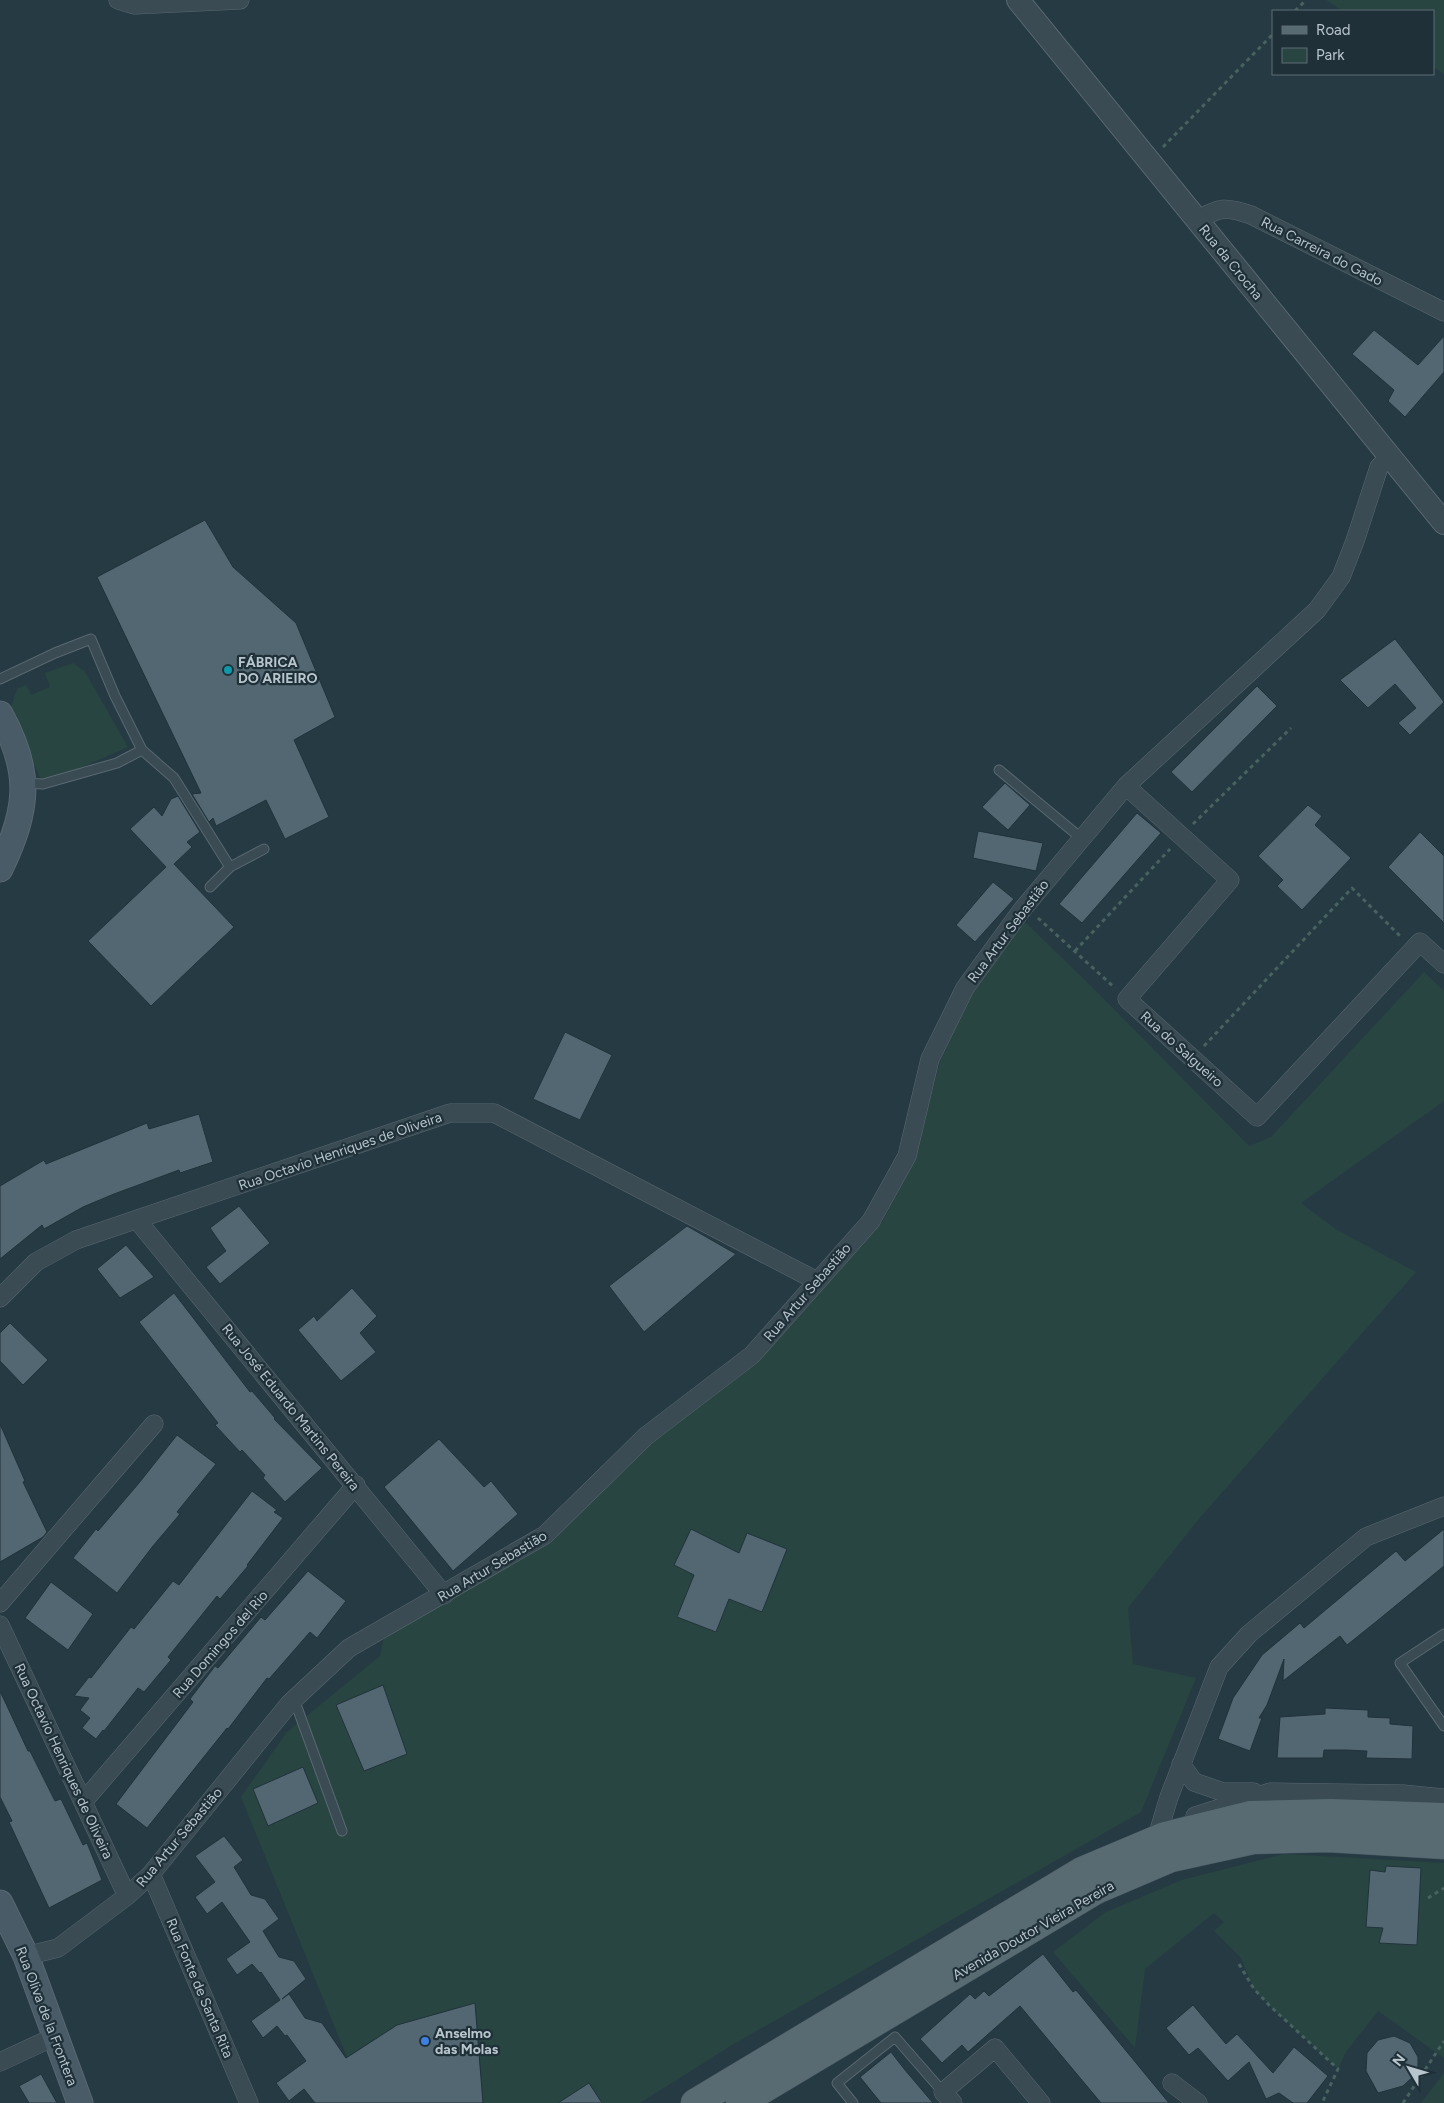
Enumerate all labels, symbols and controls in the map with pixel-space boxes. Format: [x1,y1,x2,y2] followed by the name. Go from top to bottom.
[1272,10,1434,75] legend
[1316,21,1351,39] text: Road
[1316,46,1345,64] text: Park
[1258,213,1385,289] street label: Rua Carreira do Gado
[1195,221,1266,303] street label: Rua da Crocha
[238,654,318,687] place label: FÁBRICA DO ARIEIRO
[222,664,234,676] marker: FÁBRICA DO ARIEIRO
[964,876,1053,986] street label: Rua Artur Sebastião
[1137,1008,1227,1091] street label: Rua do Salgueiro
[236,1109,444,1194] street label: Rua Octavio Henriques de Oliveira
[760,1240,855,1345] street label: Rua Artur Sebastião
[218,1321,363,1494] street label: Rua José Eduardo Martins Pereira
[434,1527,550,1606] street label: Rua Artur Sebastião
[169,1587,272,1702] street label: Rua Domingos del Rio
[11,1661,116,1862] street label: Rua Octavio Henriques de Oliveira
[133,1784,226,1891] street label: Rua Artur Sebastião
[950,1877,1117,1984] street label: Avenida Doutor Vieira Pereira
[162,1916,237,2061] street label: Rua Fonte de Santa Rita
[12,1944,81,2088] street label: Rua Oliva de la Frontera
[435,2025,499,2058] place label: Anselmo das Molas
[419,2035,431,2047] marker: Anselmo das Molas
[1384,2043,1434,2093] north arrow
[1389,2051,1409,2070] text: N

